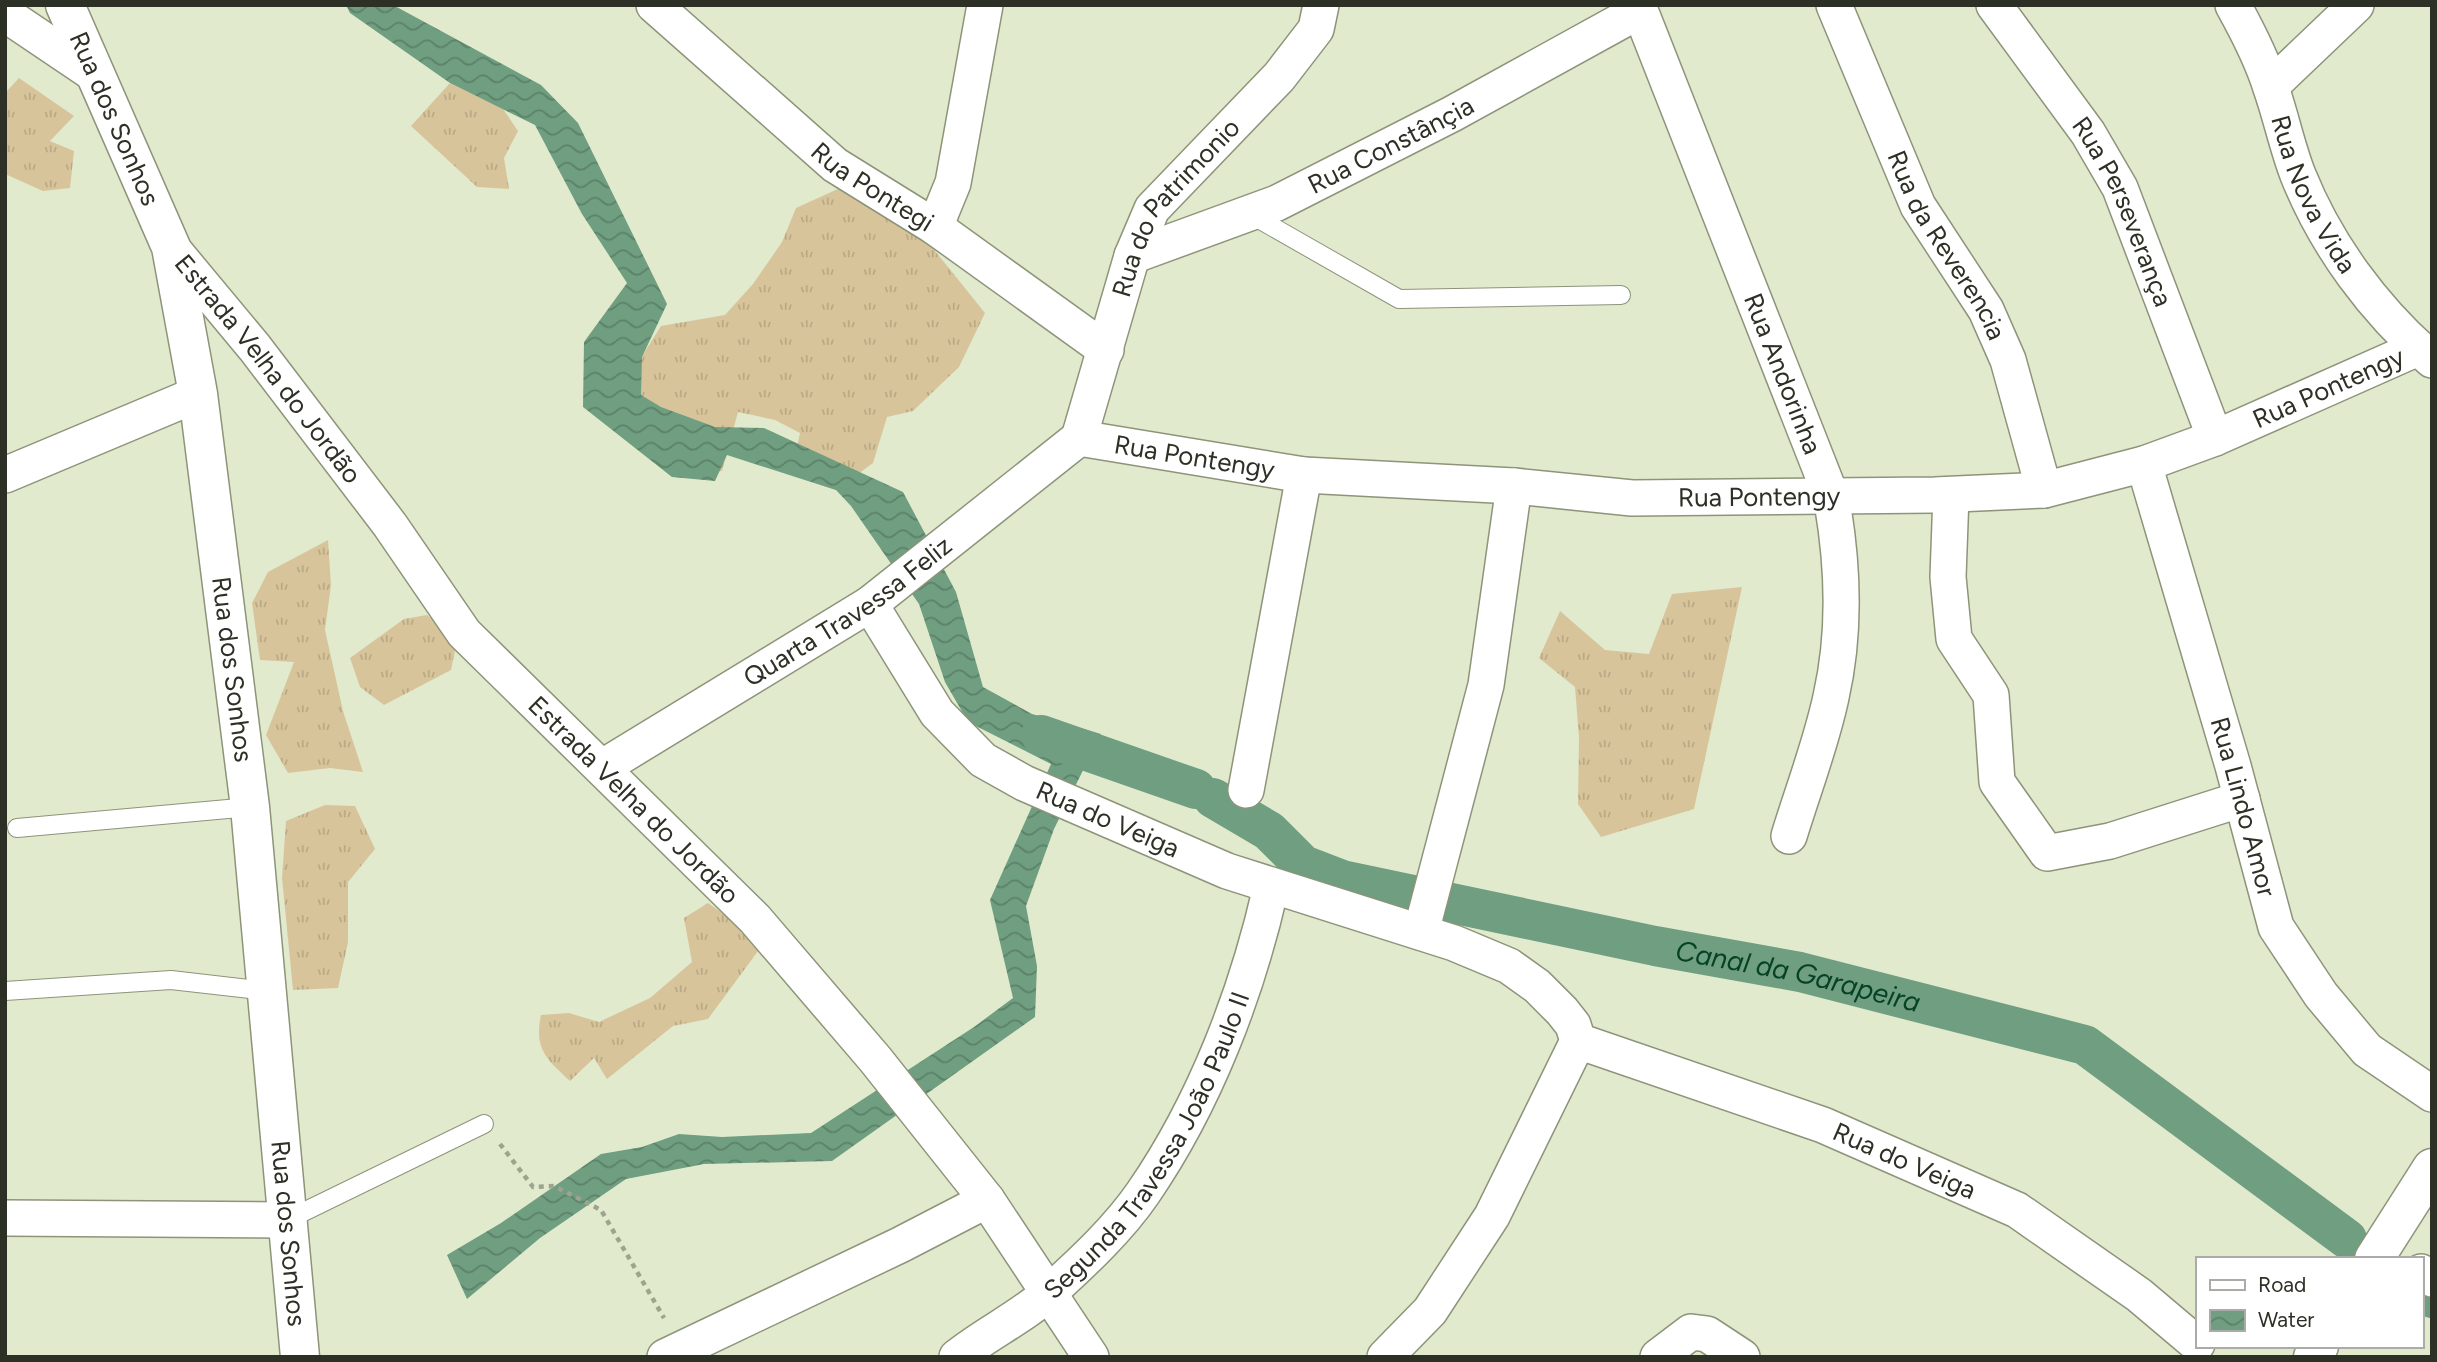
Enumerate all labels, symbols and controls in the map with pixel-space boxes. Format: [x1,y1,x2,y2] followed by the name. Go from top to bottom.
[63,27,167,211] street label: Rua dos Sonhos
[1302,89,1479,201] street label: Rua Constânçia
[2065,110,2179,311] street label: Rua Perseverança
[2264,111,2363,279] street label: Rua Nova Vida
[1105,112,1247,301] street label: Rua do Patrimonio
[804,135,940,238] street label: Rua Pontegi
[1881,146,2013,345] street label: Rua da Reverencia
[168,248,369,490] street label: Estrada Velha do Jordão
[1737,289,1829,459] street label: Rua Andorinha
[2248,340,2409,435] street label: Rua Pontengy
[1112,428,1277,486] street label: Rua Pontengy
[1678,480,1841,514] street label: Rua Pontengy
[737,529,958,693] street label: Quarta Travessa Feliz
[205,575,260,764] street label: Rua dos Sonhos
[522,689,746,911] street label: Estrada Velha do Jordão
[2203,713,2283,900] street label: Rua Lindo Amor
[1031,774,1184,864] street label: Rua do Veiga
[1673,933,1924,1019] water label: Canal da Garapeira
[1037,987,1256,1306] street label: Segunda Travessa João Paulo II
[1828,1115,1981,1206] street label: Rua do Veiga
[264,1139,313,1328] street label: Rua dos Sonhos
[2196,1257,2423,1348] legend
[2258,1272,2306,1297] text: Road
[2258,1307,2314,1332] text: Water

